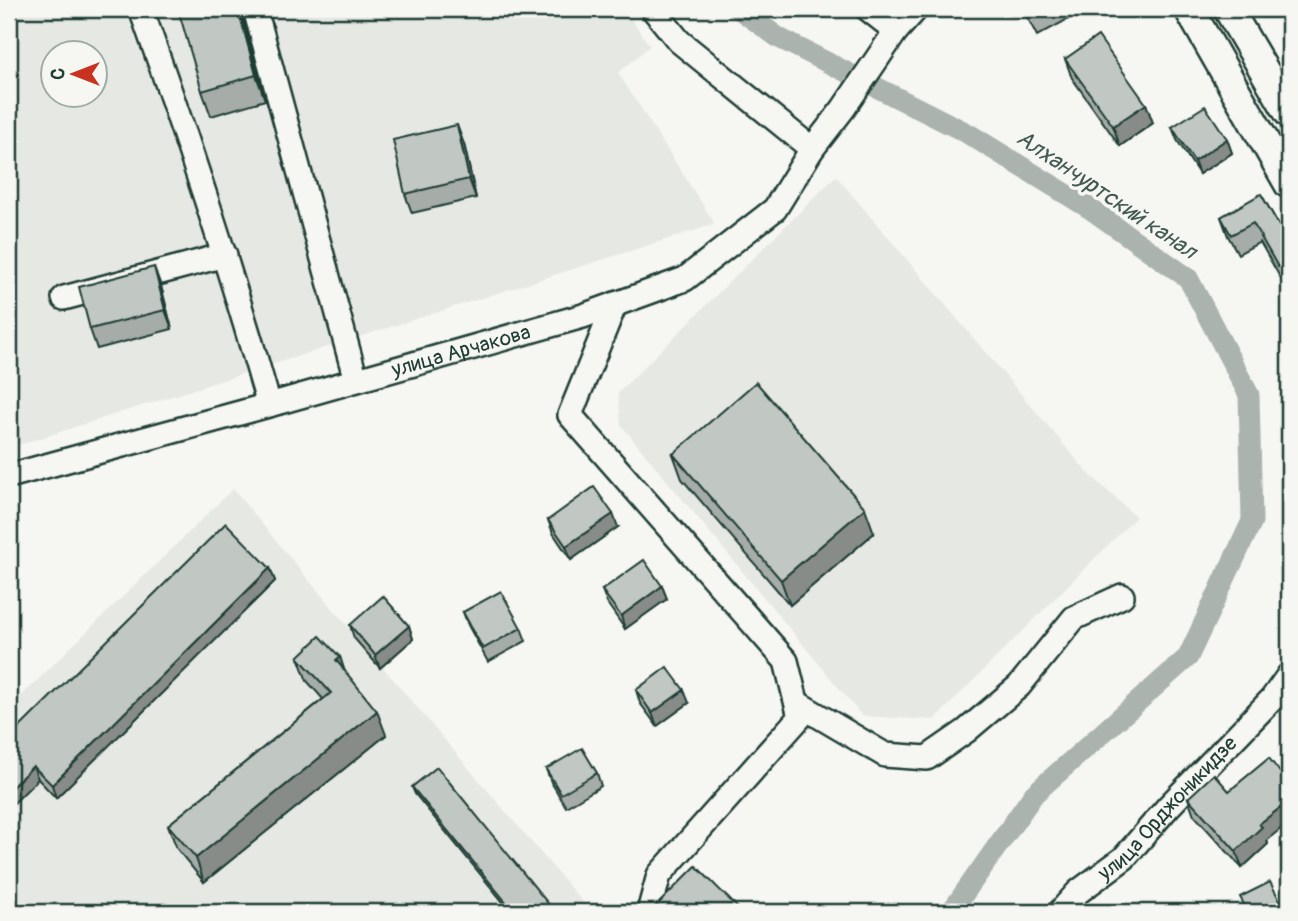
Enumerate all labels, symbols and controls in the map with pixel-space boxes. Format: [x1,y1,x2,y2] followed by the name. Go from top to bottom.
[38,38,108,108] north arrow
[46,68,70,80] text: С
[1011,123,1204,267] water label: Алханчуртский канал
[388,319,534,384] street label: улица Арчакова
[1092,730,1244,887] street label: улица Орджоникидзе

